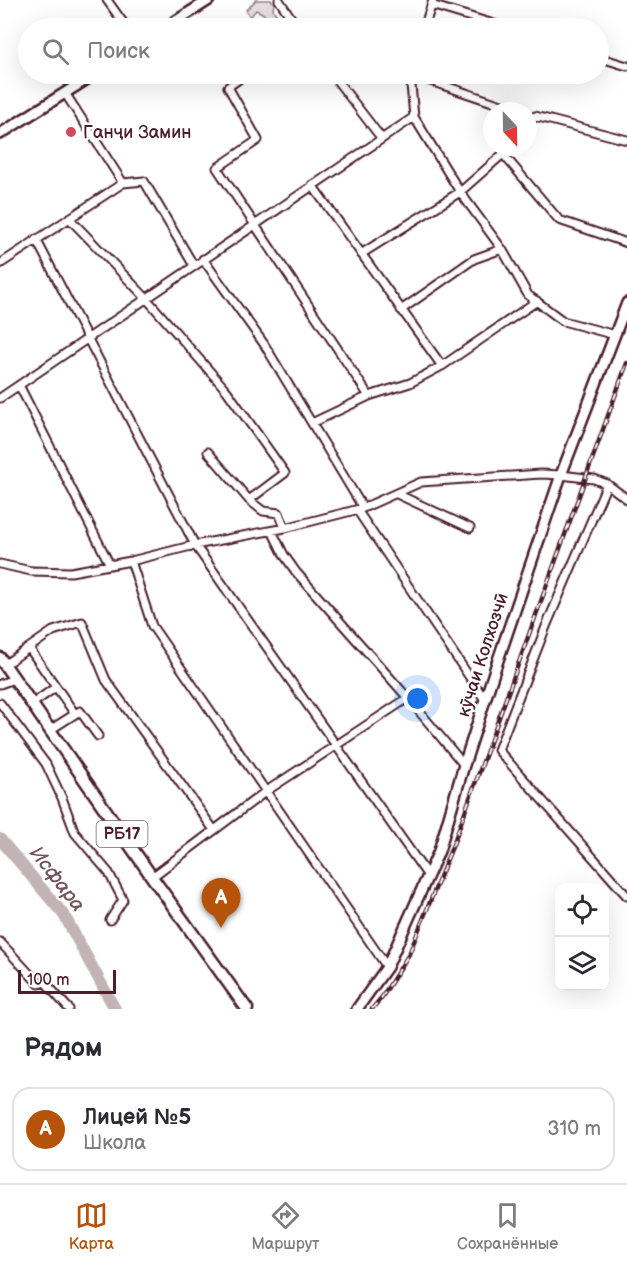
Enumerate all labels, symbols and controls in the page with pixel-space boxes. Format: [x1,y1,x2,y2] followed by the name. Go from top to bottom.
[18,18,609,84] search box
[39,35,72,68] icon: search
[87,38,150,65] text: Поиск
[483,102,537,156] north arrow
[83,122,191,143] place label: Ганҷи Замин
[64,125,78,139] marker: Ганҷи Замин
[453,590,513,720] street label: кӯчаи Колхозчӣ
[403,684,432,713] your location
[96,821,148,847] road number: РБ17
[24,842,90,916] water label: Исфара
[202,878,240,928] pin: A
[555,883,609,991] map controls
[555,883,609,937] button: locate
[555,937,609,991] button: layers
[18,967,116,994] scale bar
[27,971,70,990] text: 100 m
[24,1033,102,1064] text: Рядом
[83,1104,191,1131] text: Лицей №5
[39,1117,52,1141] text: A
[547,1117,601,1141] text: 310 m
[83,1131,146,1155] text: Школа
[69,1199,114,1254] tab: Карта
[251,1199,320,1254] tab: Маршрут
[457,1199,558,1254] tab: Сохранённые

